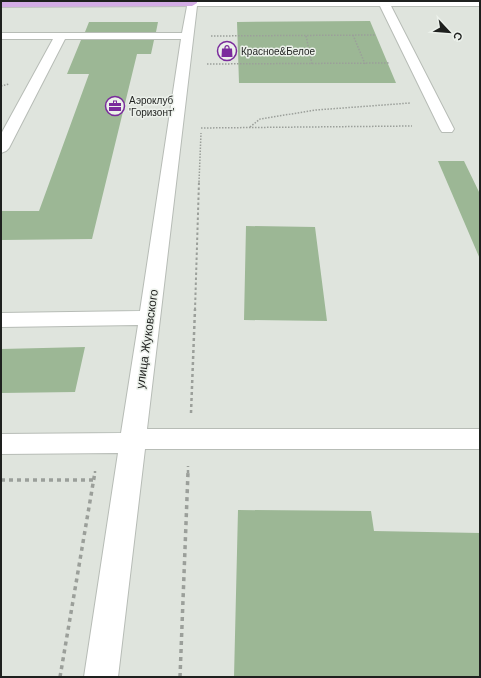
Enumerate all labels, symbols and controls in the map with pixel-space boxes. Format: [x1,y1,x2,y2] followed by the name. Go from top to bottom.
[429,12,469,52] north arrow
[451,30,465,43] text: С
[216,40,238,62] shop icon: Красное&Белое
[241,46,316,57] place label: Красное&Белое
[104,95,126,117] office icon: Аэроклуб 'Горизонт'
[129,95,175,118] place label: Аэроклуб 'Горизонт'
[133,288,161,390] street label: улица Жуковского

